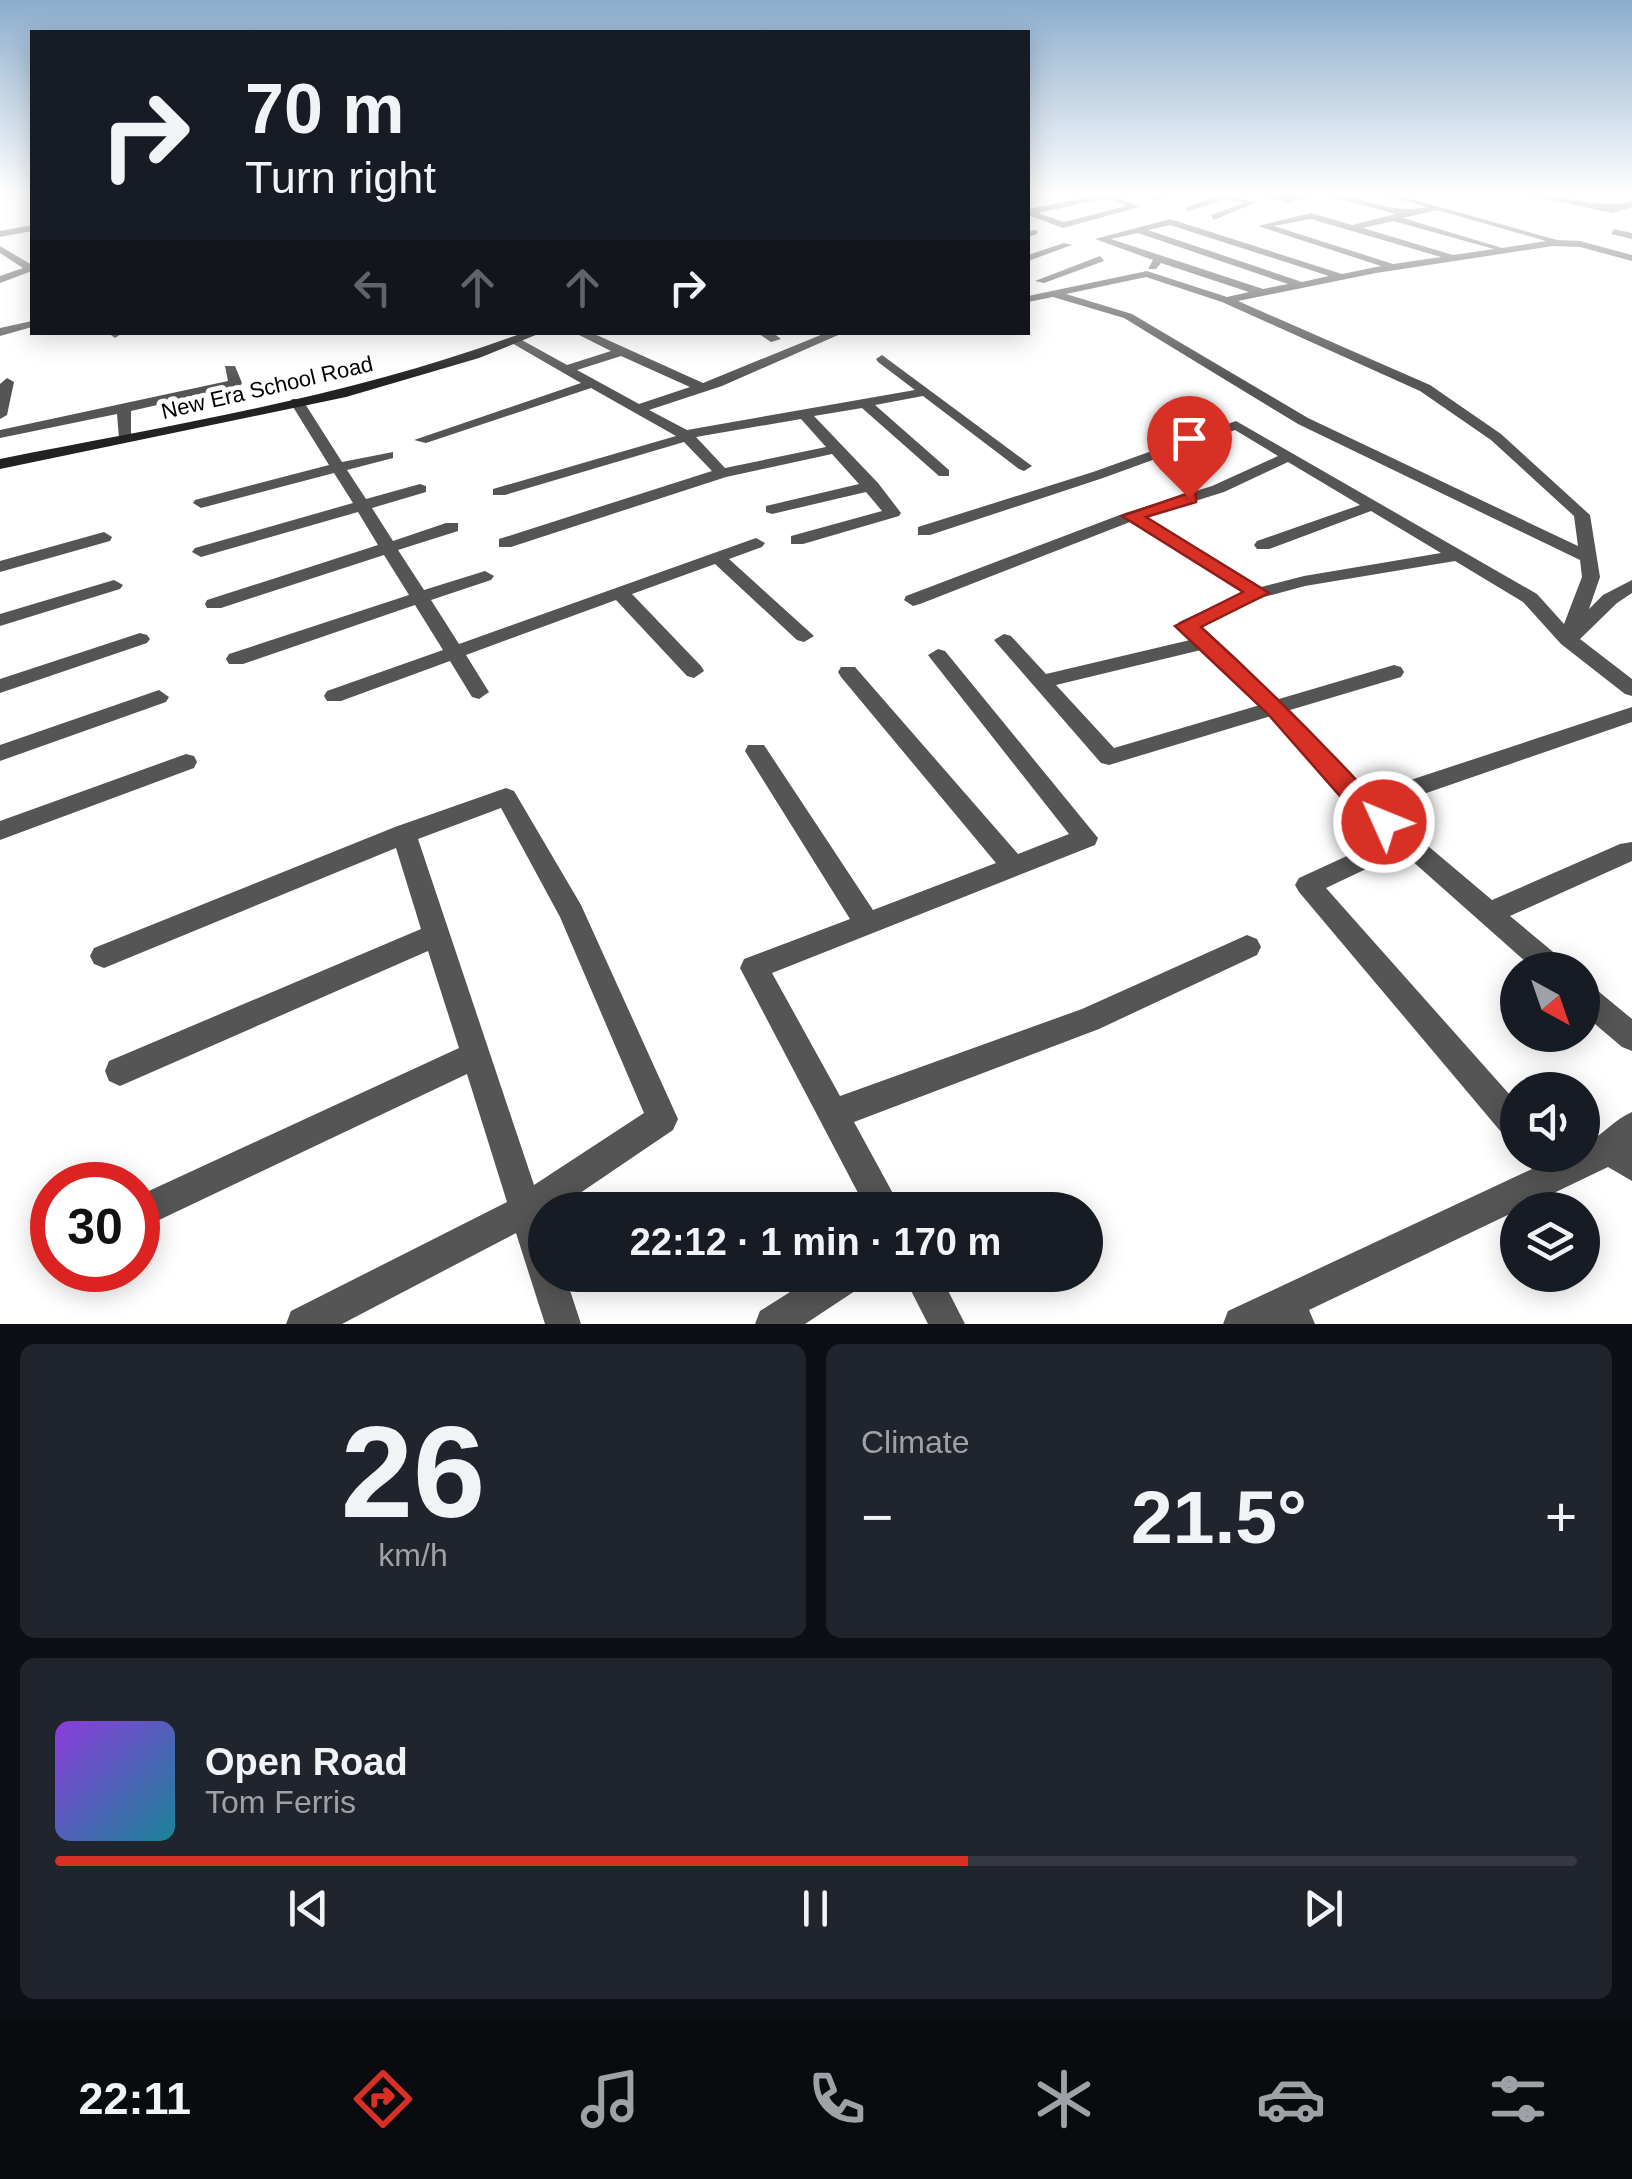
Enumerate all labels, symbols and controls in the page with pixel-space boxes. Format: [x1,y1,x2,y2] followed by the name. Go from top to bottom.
[80,70,210,200] icon: right
[245,70,405,148] text: 70 m
[245,152,436,203] text: Turn right
[345,260,400,315] icon: left
[450,260,505,315] icon: ahead
[555,260,610,315] icon: ahead
[660,260,715,315] icon: right
[159,351,375,424] street label: New Era School Road
[1147,396,1232,499] pin
[1162,411,1217,466] icon: arrive
[1332,770,1436,874] position arrow
[1500,952,1600,1052] north arrow
[1500,952,1600,1292] map controls
[1500,1072,1600,1172] button: sound
[30,1162,160,1292] speed limit sign: 30
[1500,1192,1600,1292] button: layers
[630,1221,1001,1263] text: 22:12 · 1 min · 170 m
[341,1399,485,1545] text: 26
[861,1424,969,1460] text: Climate
[1131,1475,1307,1559] text: 21.5°
[861,1486,893,1548] text: −
[1545,1486,1577,1548] text: +
[378,1537,448,1573] text: km/h
[205,1741,408,1783] text: Open Road
[205,1784,356,1820] text: Tom Ferris
[281,1881,336,1936] icon: previous
[788,1881,843,1936] icon: pause
[1296,1881,1351,1936] icon: next
[348,2064,418,2134] icon: directions
[575,2064,645,2134] icon: music
[802,2064,872,2134] icon: phone
[1029,2064,1099,2134] icon: climate
[1256,2064,1326,2134] icon: car
[1483,2064,1553,2134] icon: filters
[79,2073,191,2124] text: 22:11

